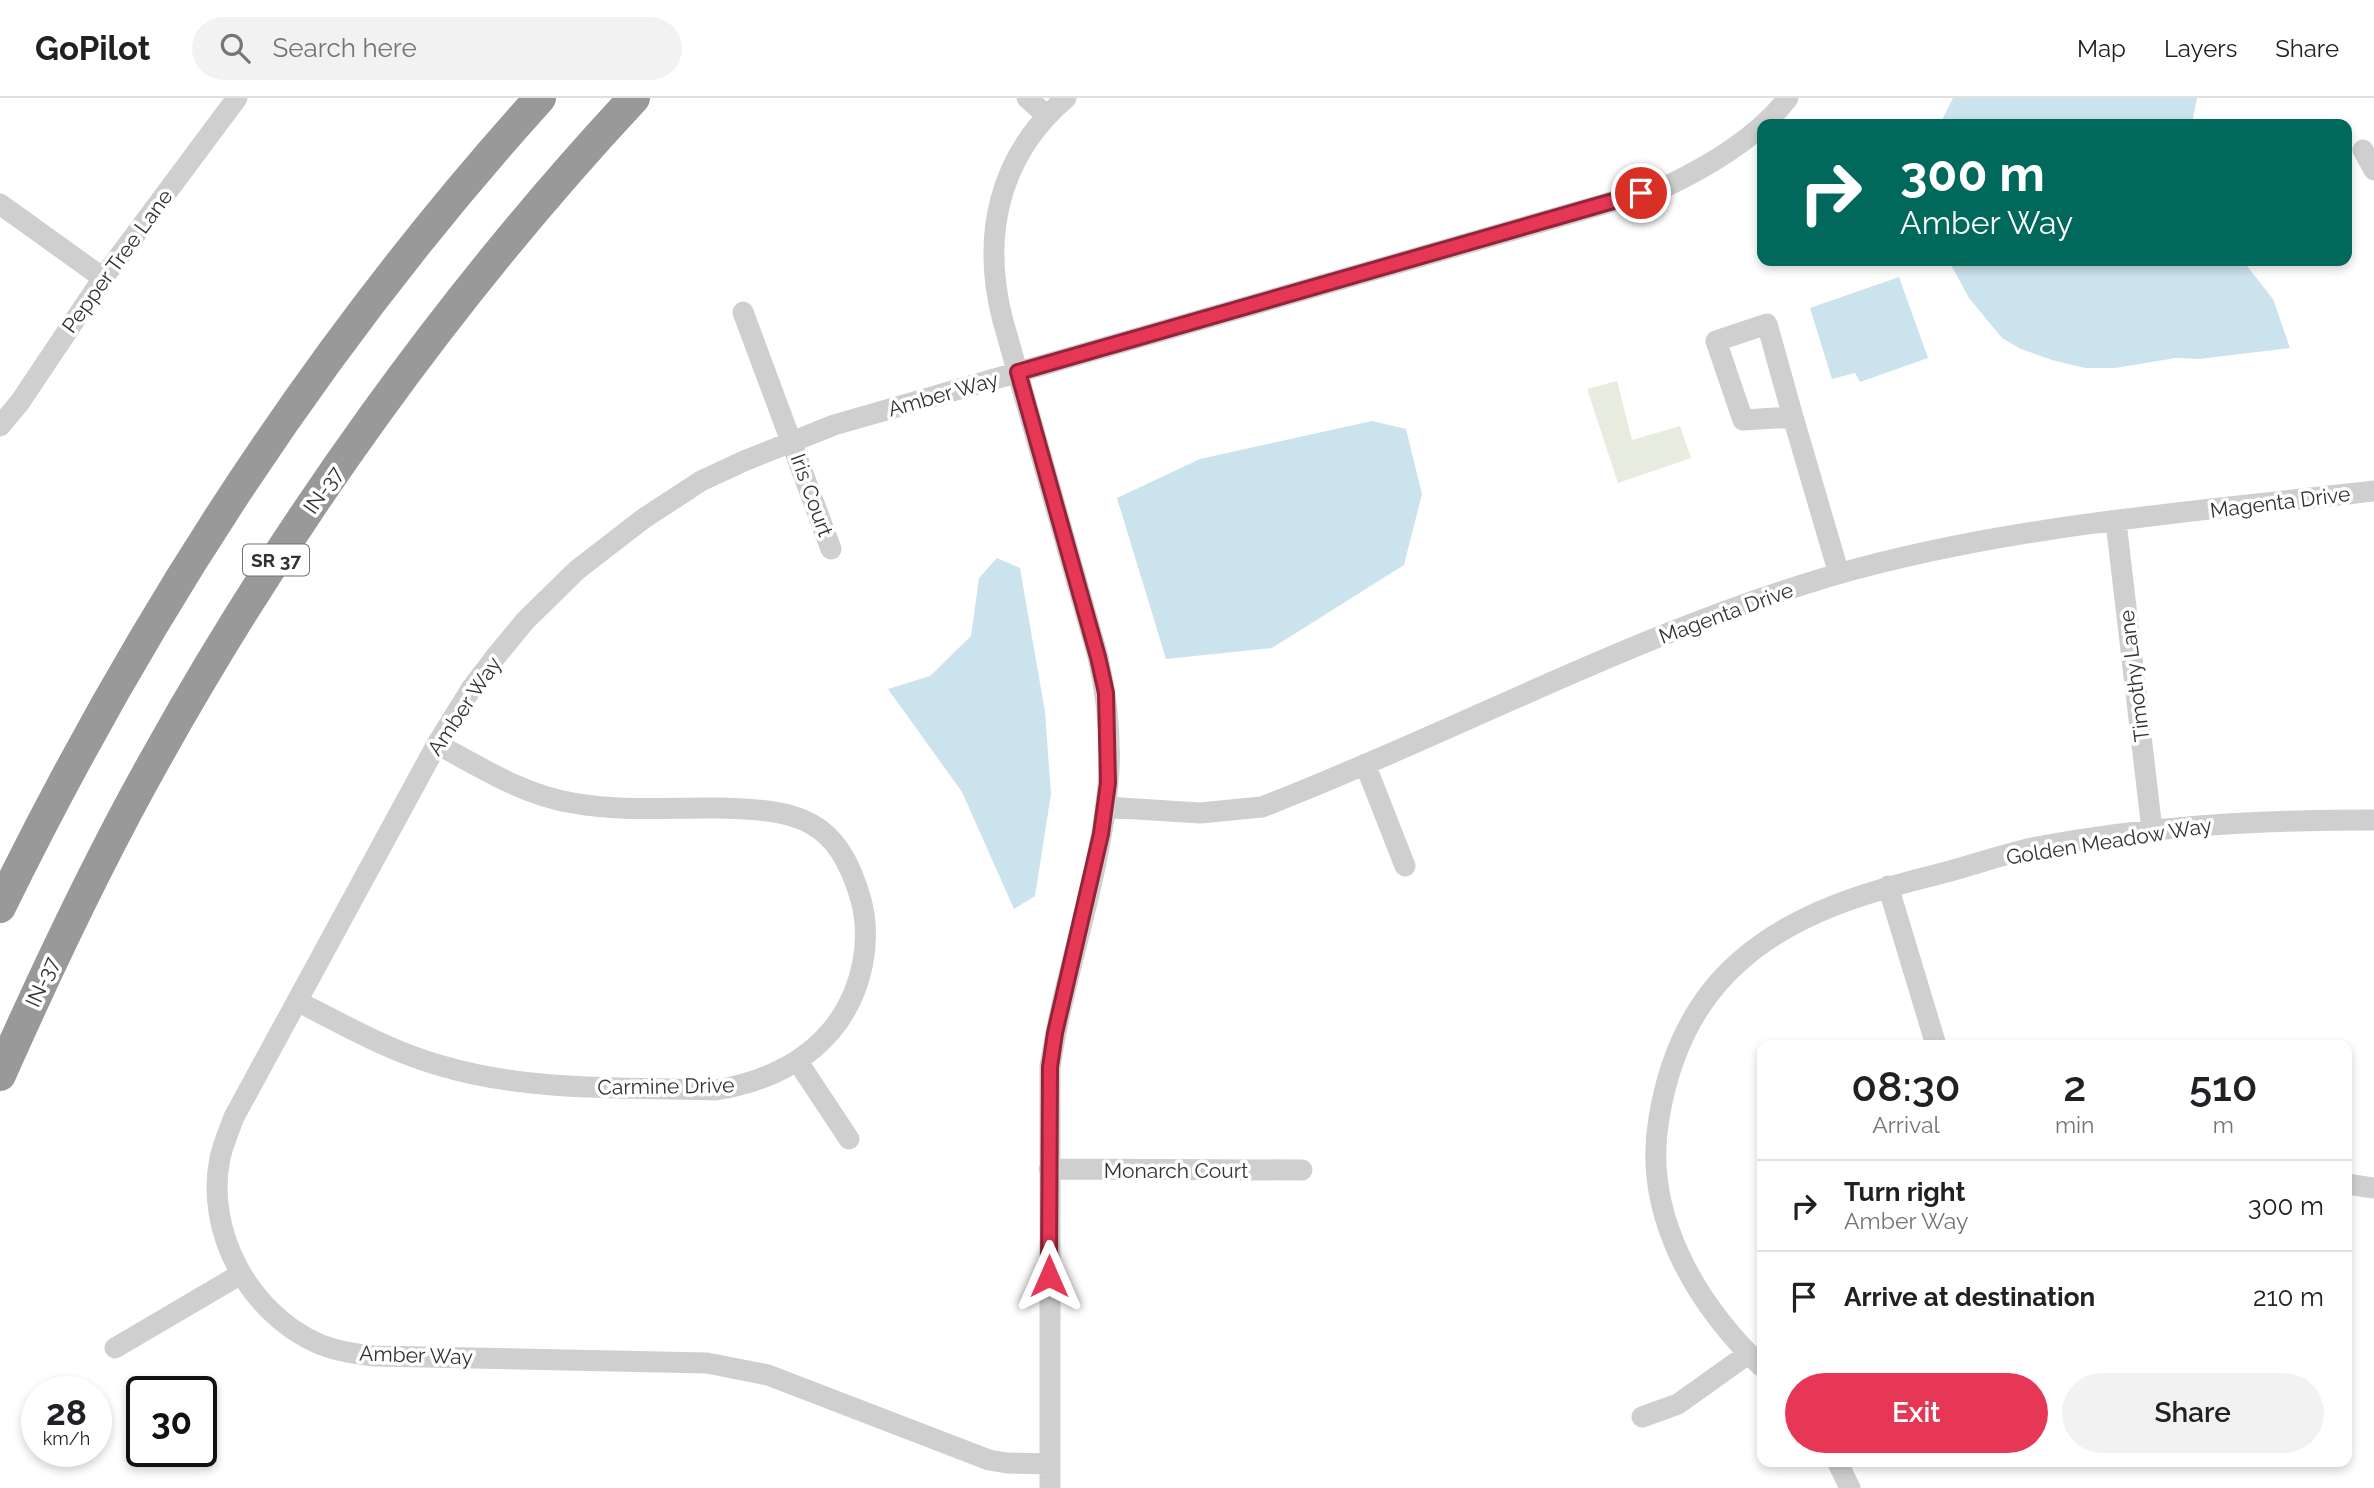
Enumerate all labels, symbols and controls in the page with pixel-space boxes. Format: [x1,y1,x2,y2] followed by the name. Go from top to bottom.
[192,17,682,80] search box
[35,29,150,68] text: GoPilot
[216,29,254,67] icon: search
[272,33,417,63] text: Search here
[2077,34,2126,63] text: Map
[2164,34,2237,63] text: Layers
[2275,34,2339,63] text: Share
[1900,145,2045,202] text: 300 m
[1785,147,1876,238] icon: right
[1611,163,1671,223] pin
[1622,174,1660,212] icon: arrive
[57,184,177,338] street label: Pepper Tree Lane
[1900,204,2073,241] text: Amber Way
[885,366,1001,422] street label: Amber Way
[785,450,839,540] street label: Iris Court
[298,461,349,518] street label: IN-37
[2208,481,2352,523] street label: Magenta Drive
[243,544,309,575] road number: SR 37
[1655,577,1797,649] street label: Magenta Drive
[2114,609,2154,743] street label: Timothy Lane
[422,652,506,760] street label: Amber Way
[2004,812,2214,870] street label: Golden Meadow Way
[20,953,64,1011] street label: IN-37
[1851,1062,1961,1111] text: 08:30
[2063,1062,2086,1111] text: 2
[2189,1062,2258,1111] text: 510
[597,1072,735,1100] street label: Carmine Drive
[1872,1111,1940,1138] text: Arrival
[2055,1111,2095,1138] text: min
[2213,1111,2234,1138] text: m
[1104,1158,1248,1183] street label: Monarch Court
[1844,1177,1965,1207] text: Turn right
[1785,1187,1823,1225] icon: right
[2248,1191,2324,1221] text: 300 m
[1844,1207,1968,1234] text: Amber Way
[1012,1239,1086,1313] position arrow
[1785,1278,1823,1316] icon: arrive
[1844,1282,2095,1312] text: Arrive at destination
[2253,1282,2324,1312] text: 210 m
[359,1341,473,1369] street label: Amber Way
[1785,1373,2048,1453] button: Exit
[2062,1373,2324,1453] button: Share
[126,1376,217,1467] speed limit sign: 30
[46,1392,87,1433] text: 28
[43,1428,90,1449] text: km/h

